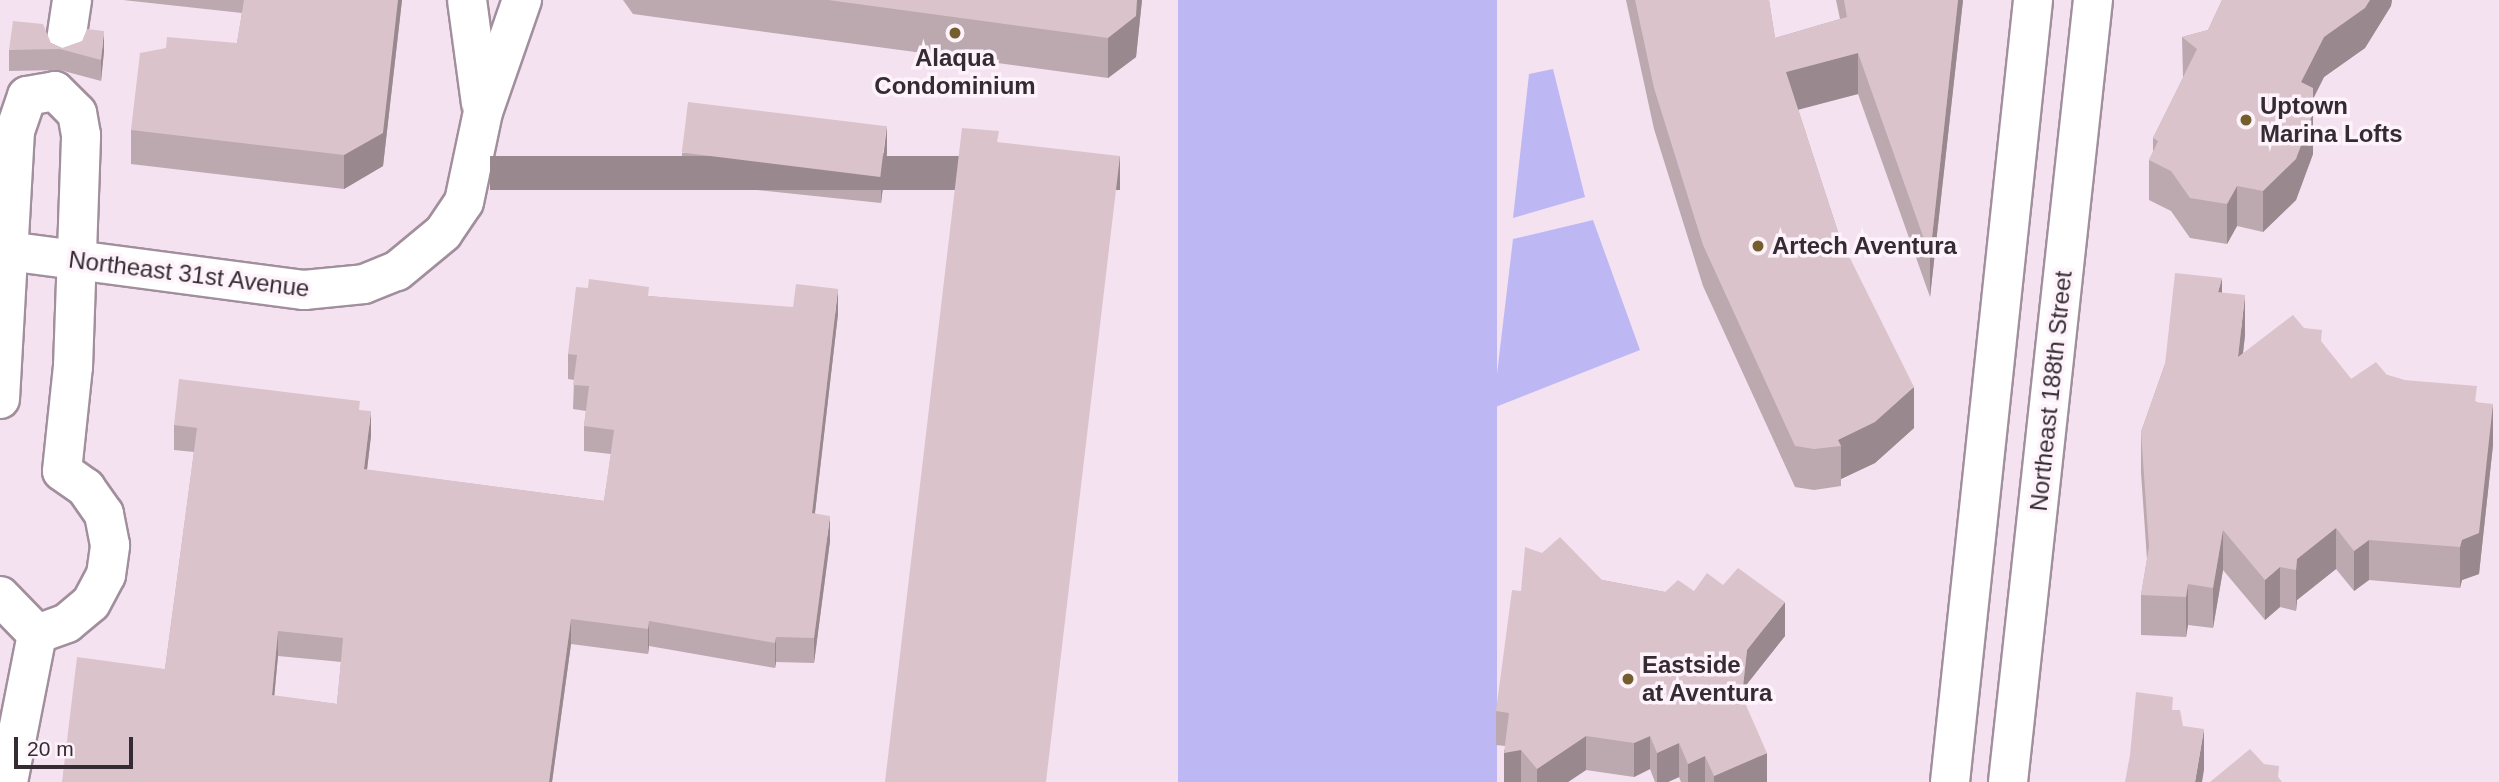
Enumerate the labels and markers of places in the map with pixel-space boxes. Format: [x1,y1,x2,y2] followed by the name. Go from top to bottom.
[947,25,963,41] marker: Alaqua Condominium
[874,44,1036,100] place label: Alaqua Condominium
[2260,92,2403,148] place label: Uptown Marina Lofts
[2238,112,2254,128] marker: Uptown Marina Lofts
[1772,232,1958,260] place label: Artech Aventura
[1750,238,1766,254] marker: Artech Aventura
[1642,651,1773,707] place label: Eastside at Aventura
[1620,671,1636,687] marker: Eastside at Aventura

